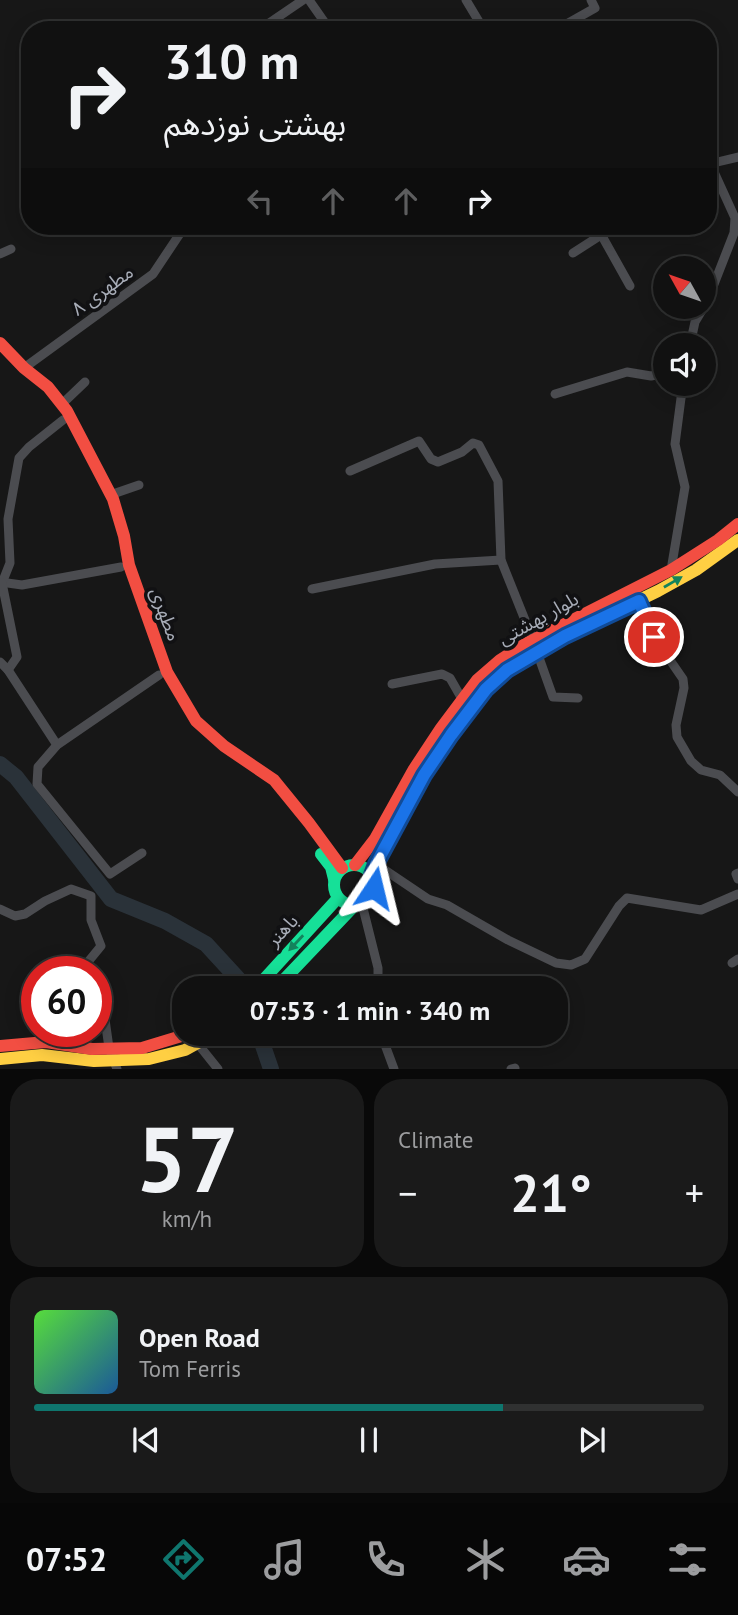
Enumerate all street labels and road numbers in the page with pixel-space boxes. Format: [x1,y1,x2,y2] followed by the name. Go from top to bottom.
[66,259,138,321] street label: مطهری ۸
[145,584,187,644] street label: مطهری
[494,586,582,650] street label: بلوار بهشتی
[260,909,303,952] street label: باهنر

